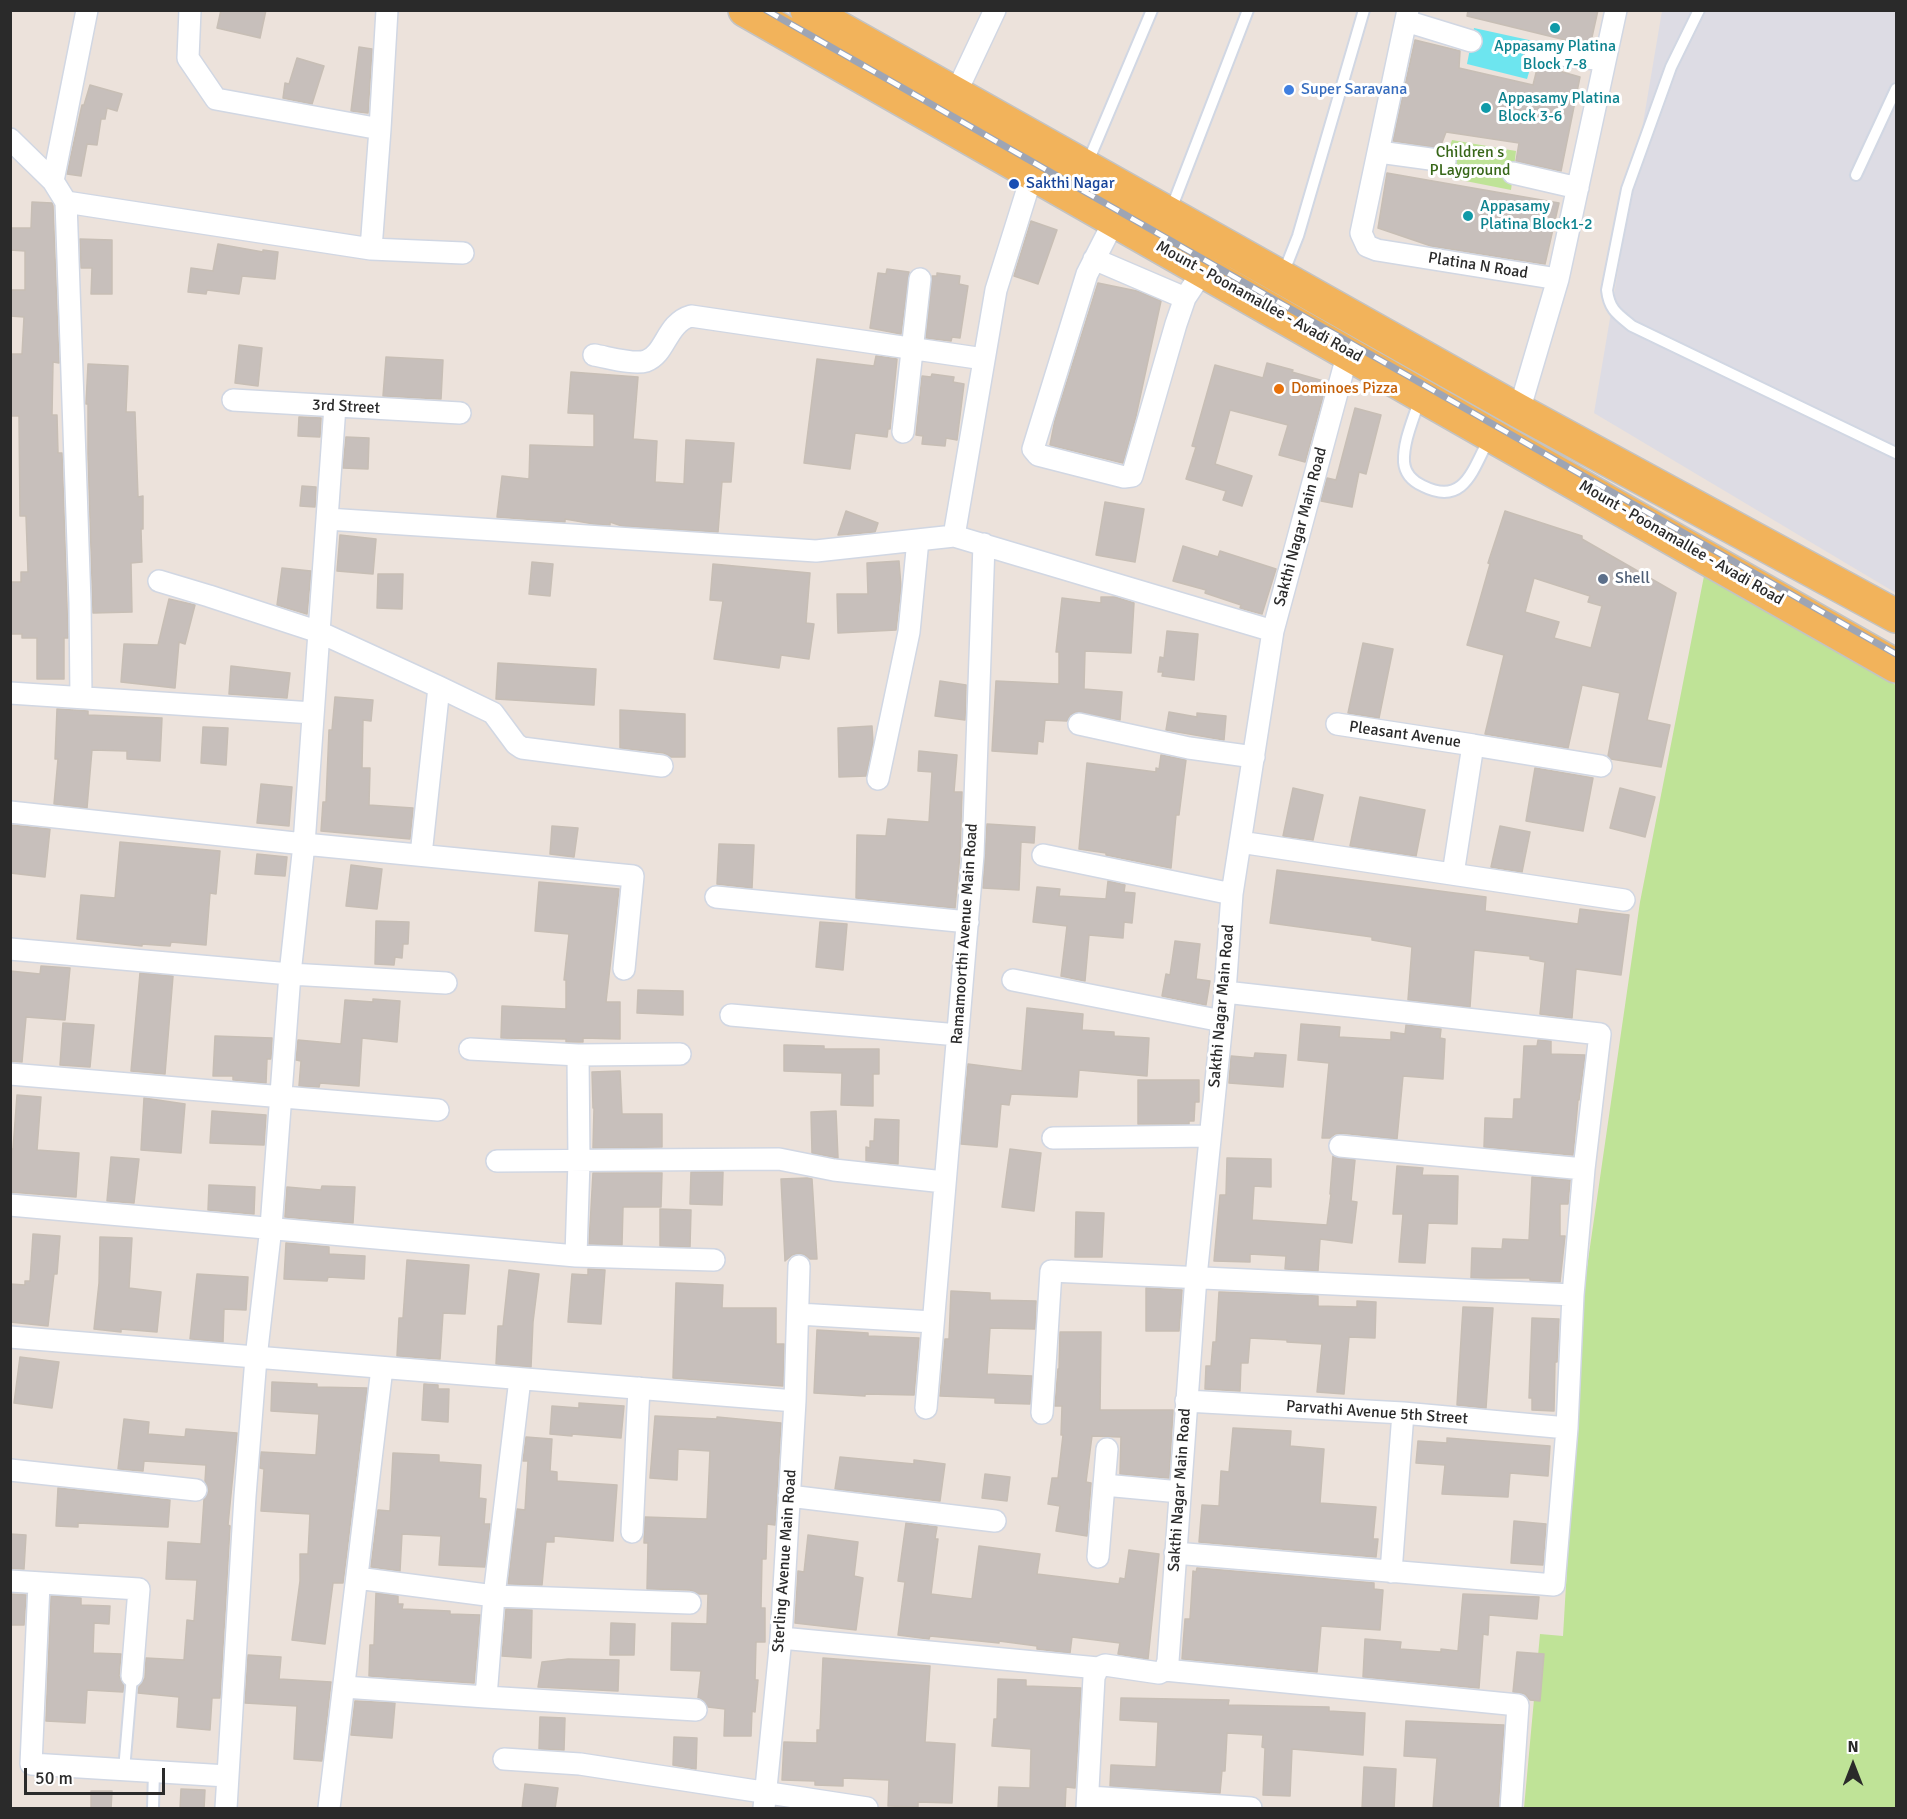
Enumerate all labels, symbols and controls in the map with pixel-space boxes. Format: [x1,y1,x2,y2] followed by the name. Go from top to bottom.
[1548,21,1562,35] marker: Appasamy Platina Block 7-8
[1494,37,1616,75] place label: Appasamy Platina Block 7-8
[1301,80,1407,100] place label: Super Saravana
[1282,83,1296,97] marker: Super Saravana
[1498,89,1620,127] place label: Appasamy Platina Block 3-6
[1479,101,1493,115] marker: Appasamy Platina Block 3-6
[1430,143,1510,181] park label: Children s PLayground
[1026,174,1115,194] place label: Sakthi Nagar
[1007,177,1021,191] marker: Sakthi Nagar
[1480,197,1593,235] place label: Appasamy Platina Block1-2
[1461,209,1475,223] marker: Appasamy Platina Block1-2
[1152,237,1366,367] street label: Mount - Poonamallee - Avadi Road
[1427,249,1529,283] street label: Platina N Road
[1291,379,1398,399] place label: Dominoes Pizza
[1272,382,1286,396] marker: Dominoes Pizza
[312,396,380,418] street label: 3rd Street
[1271,445,1331,609] street label: Sakthi Nagar Main Road
[1575,476,1787,610] street label: Mount - Poonamallee - Avadi Road
[1615,569,1650,589] place label: Shell
[1596,572,1610,586] marker: Shell
[1348,718,1462,752] street label: Pleasant Avenue
[948,823,982,1045] street label: Ramamoorthi Avenue Main Road
[1205,923,1239,1089] street label: Sakthi Nagar Main Road
[1285,1397,1469,1429] street label: Parvathi Avenue 5th Street
[1165,1408,1195,1572] street label: Sakthi Nagar Main Road
[769,1469,801,1653] street label: Sterling Avenue Main Road
[1823,1735,1883,1795] north arrow
[1847,1737,1859,1757] text: N
[27,1756,168,1794] scale bar
[35,1767,73,1789] text: 50 m

